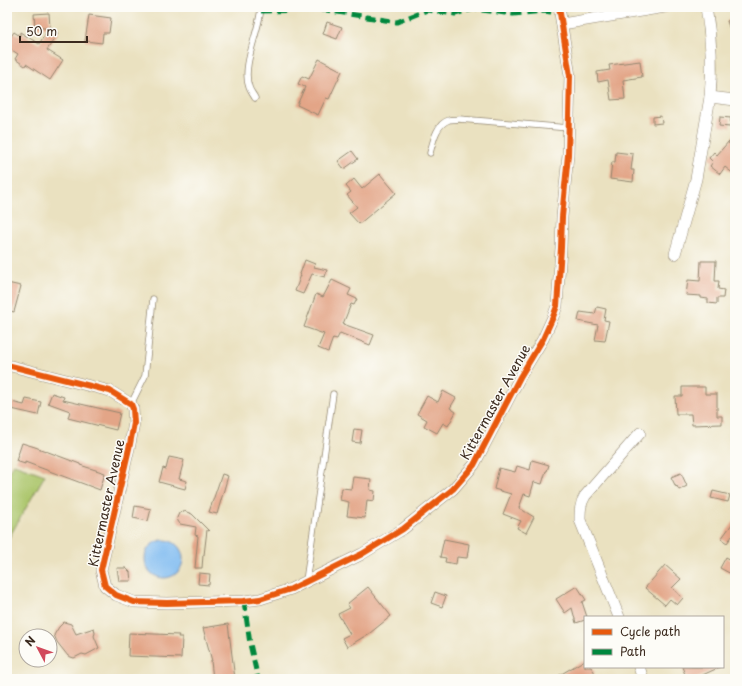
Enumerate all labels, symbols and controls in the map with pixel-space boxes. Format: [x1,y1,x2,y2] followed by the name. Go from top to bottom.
[20,18,87,44] scale bar
[26,22,57,40] text: 50 m
[455,340,534,463] street label: Kittermaster Avenue
[83,438,128,568] street label: Kittermaster Avenue
[584,616,724,668] legend
[620,622,681,640] text: Cycle path
[18,628,58,668] north arrow
[21,632,40,650] text: N
[620,642,646,660] text: Path

